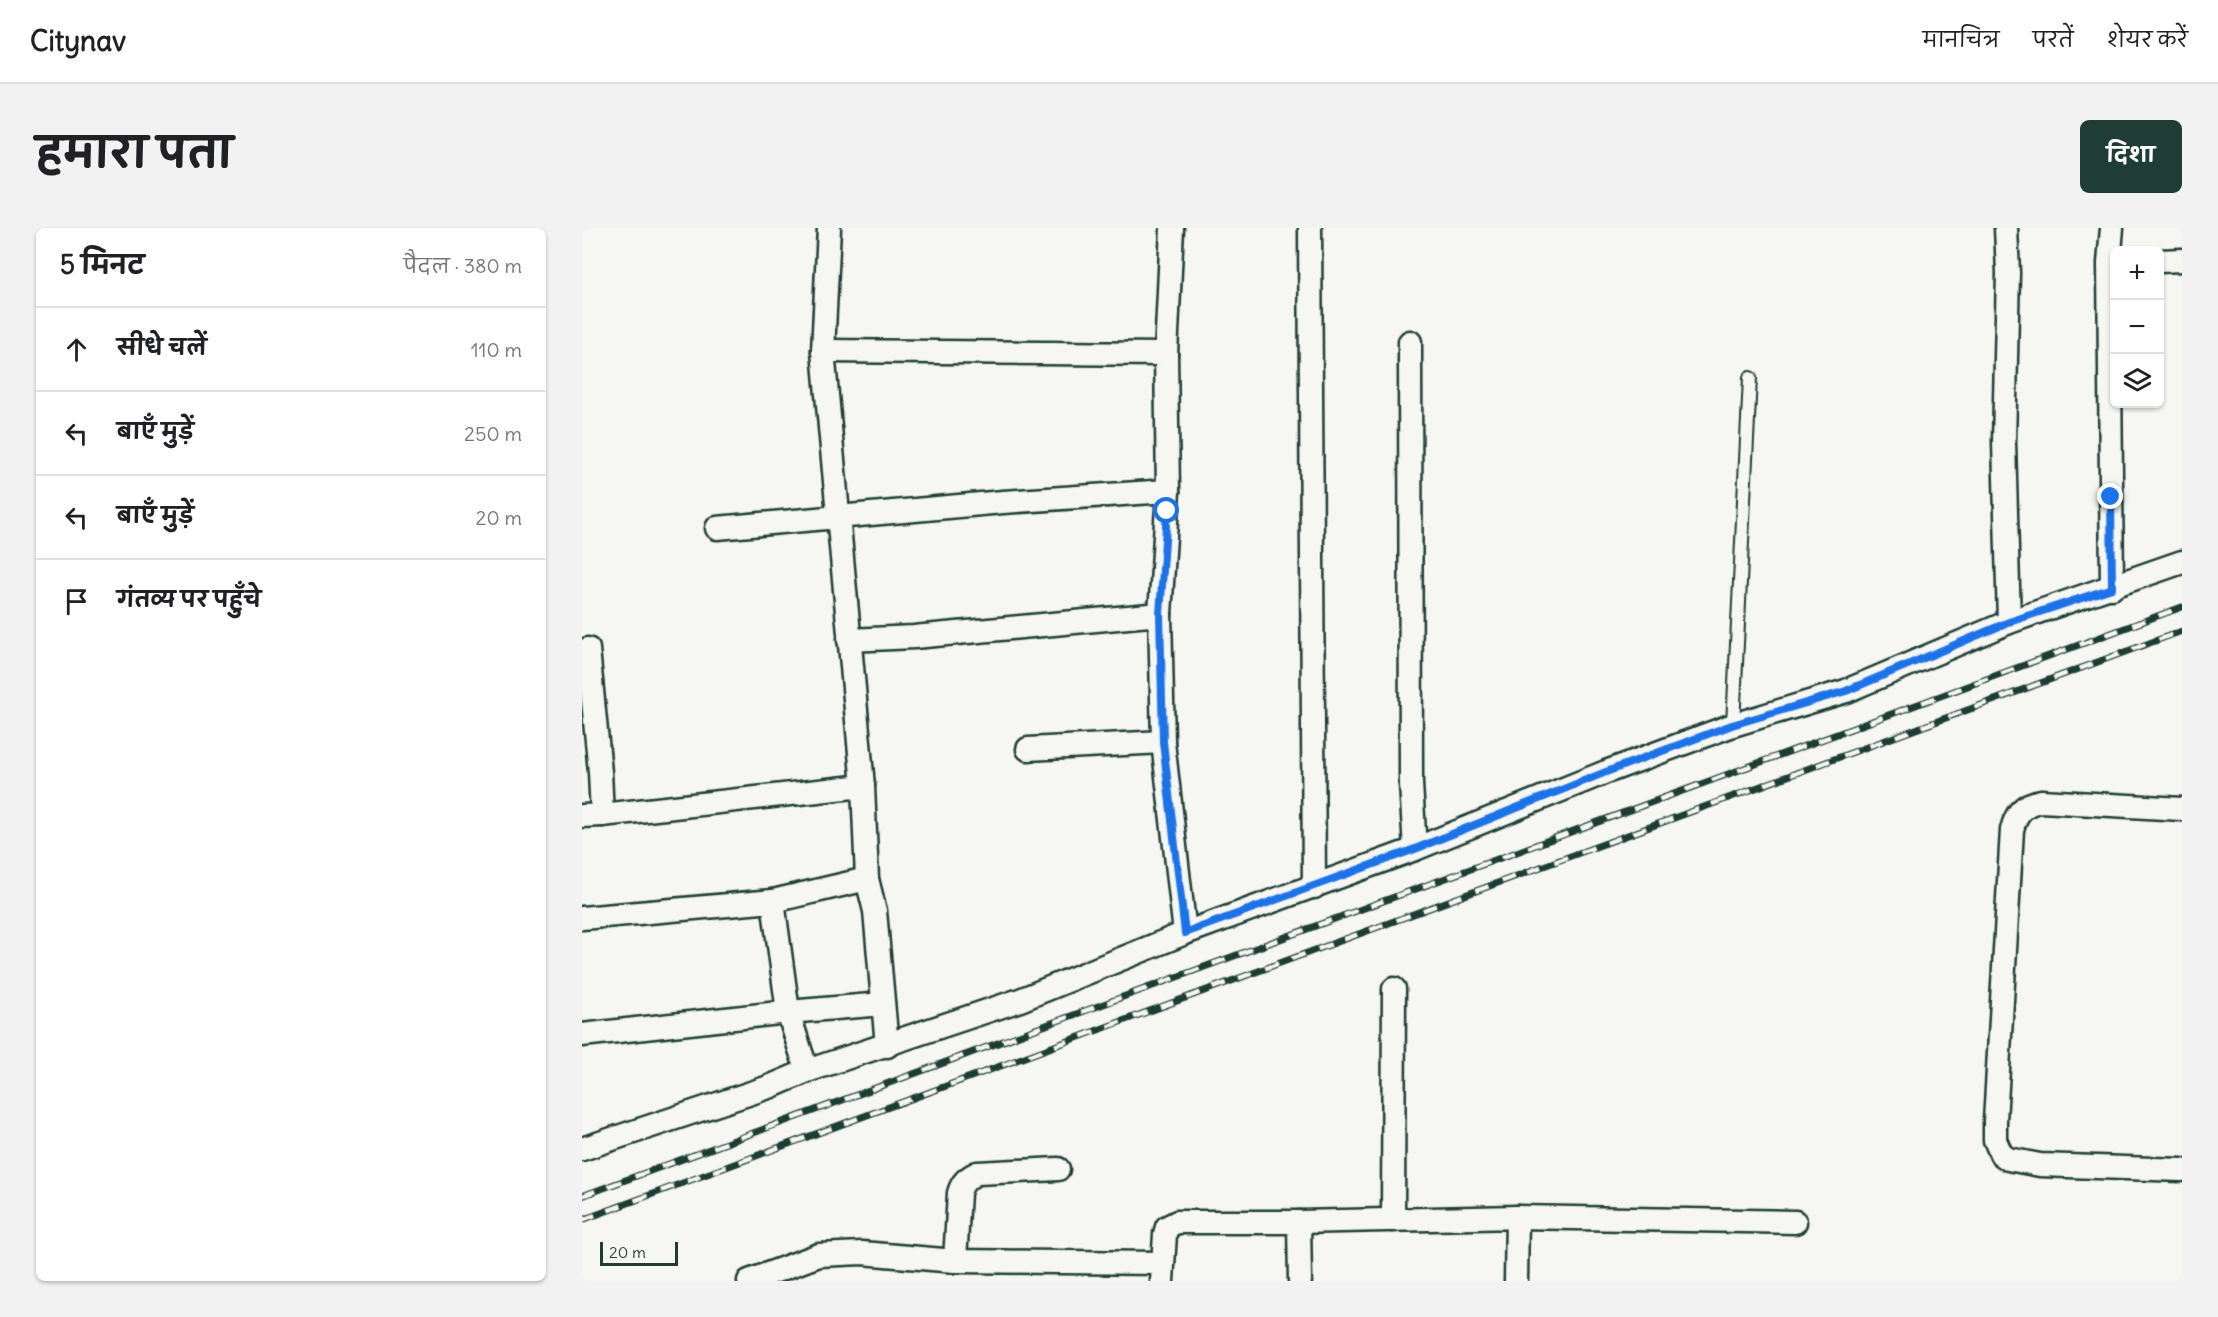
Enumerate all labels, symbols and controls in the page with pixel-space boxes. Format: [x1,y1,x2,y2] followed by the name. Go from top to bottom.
[30,23,126,59] text: Citynav
[1922,26,1999,53] text: मानचित्र
[2032,26,2074,53] text: परतें
[2107,26,2188,53] text: शेयर करें
[2080,120,2182,193] button: दिशा
[36,126,233,178] text: हमारा पता
[2110,246,2164,408] map controls
[2110,246,2164,300] button: +
[60,248,144,281] text: 5 मिनट
[403,253,522,278] text: पैदल · 380 m
[2110,300,2164,354] button: −
[60,333,93,366] icon: ahead
[117,333,207,361] text: सीधे चलें
[471,337,522,362] text: 110 m
[2110,354,2164,408] button: layers
[60,417,93,450] icon: left
[117,417,194,445] text: बाएँ मुड़ें
[464,421,522,446] text: 250 m
[2097,483,2123,509] route end
[1153,497,1179,523] route start
[60,501,93,534] icon: left
[117,501,194,529] text: बाएँ मुड़ें
[476,505,522,530] text: 20 m
[60,585,93,618] icon: arrive
[117,585,261,613] text: गंतव्य पर पहुँचे
[600,1239,678,1266] scale bar
[609,1242,646,1262] text: 20 m

